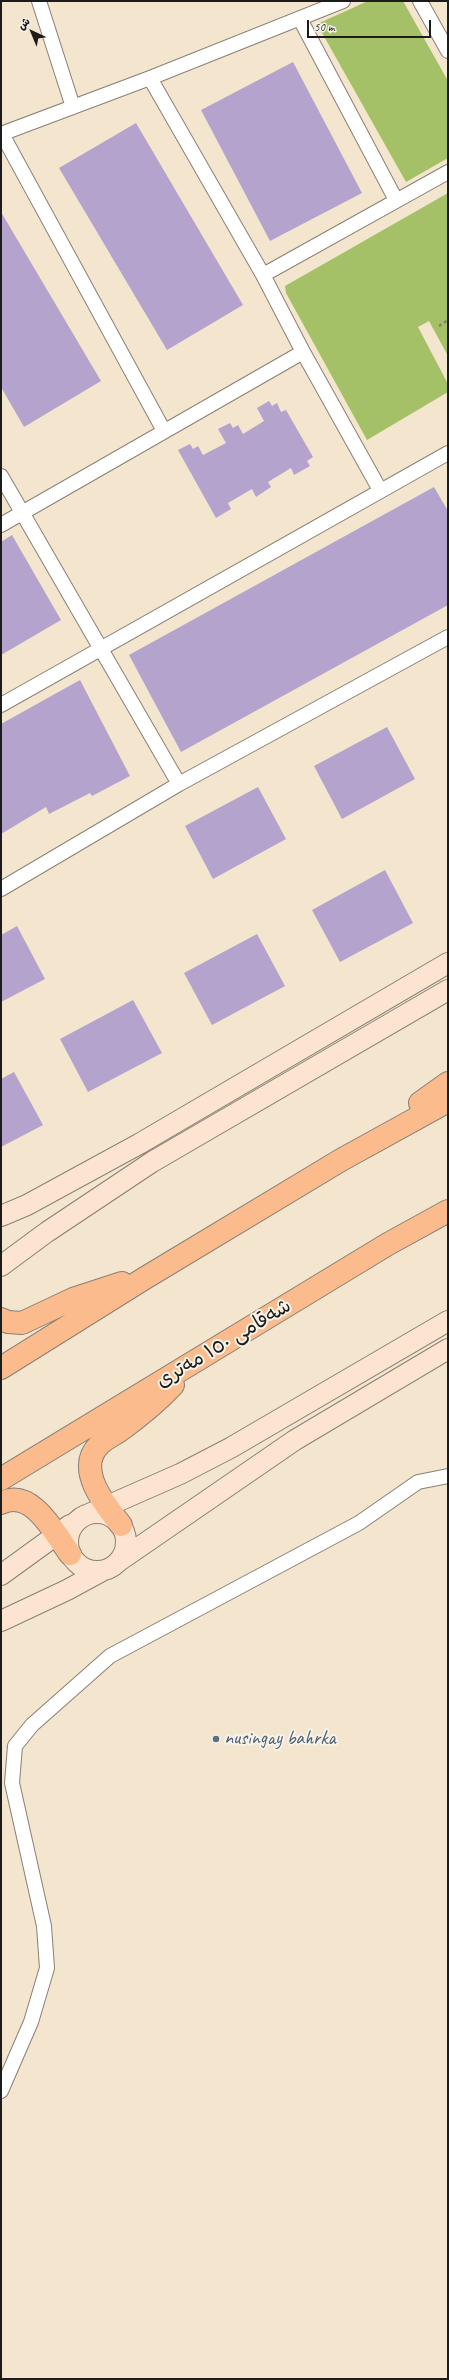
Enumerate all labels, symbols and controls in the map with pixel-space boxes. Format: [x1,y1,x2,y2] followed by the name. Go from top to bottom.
[12,12,52,52] north arrow
[309,12,433,38] scale bar
[14,14,33,33] text: ش
[314,19,334,35] text: 50 m
[152,1294,296,1394] street label: شەقامی ١٥٠ مەتری
[224,1727,336,1751] place label: nusingay bahrka
[211,1734,221,1744] marker: nusingay bahrka

